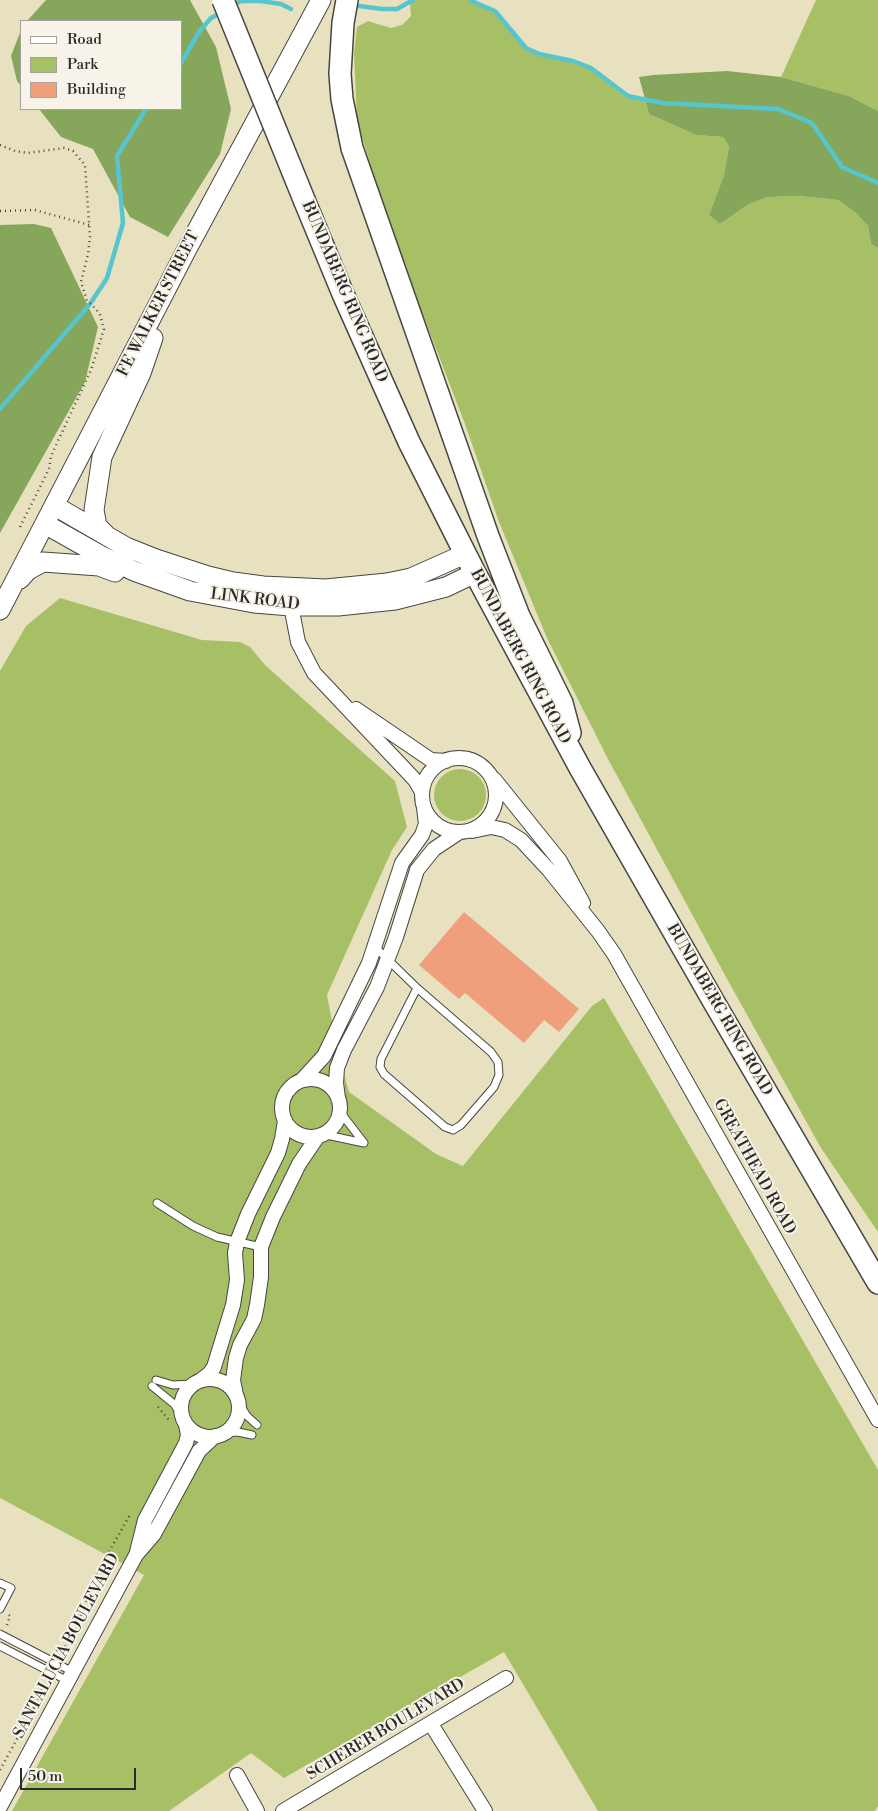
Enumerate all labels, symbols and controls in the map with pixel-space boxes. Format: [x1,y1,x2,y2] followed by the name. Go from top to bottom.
[20,20,182,110] legend
[67,30,102,49] text: Road
[67,55,98,74] text: Park
[67,80,126,99] text: Building
[297,198,391,386] street label: BUNDABERG RING ROAD
[114,228,204,380] street label: FE WALKER STREET
[466,566,574,748] street label: BUNDABERG RING ROAD
[209,585,301,615] street label: LINK ROAD
[662,921,776,1099] street label: BUNDABERG RING ROAD
[709,1096,799,1238] street label: GREATHEAD ROAD
[10,1550,124,1742] street label: SANTALUCIA BOULEVARD
[303,1675,469,1785] street label: SCHERER BOULEVARD
[22,1758,139,1790] scale bar
[28,1767,62,1786] text: 50 m

